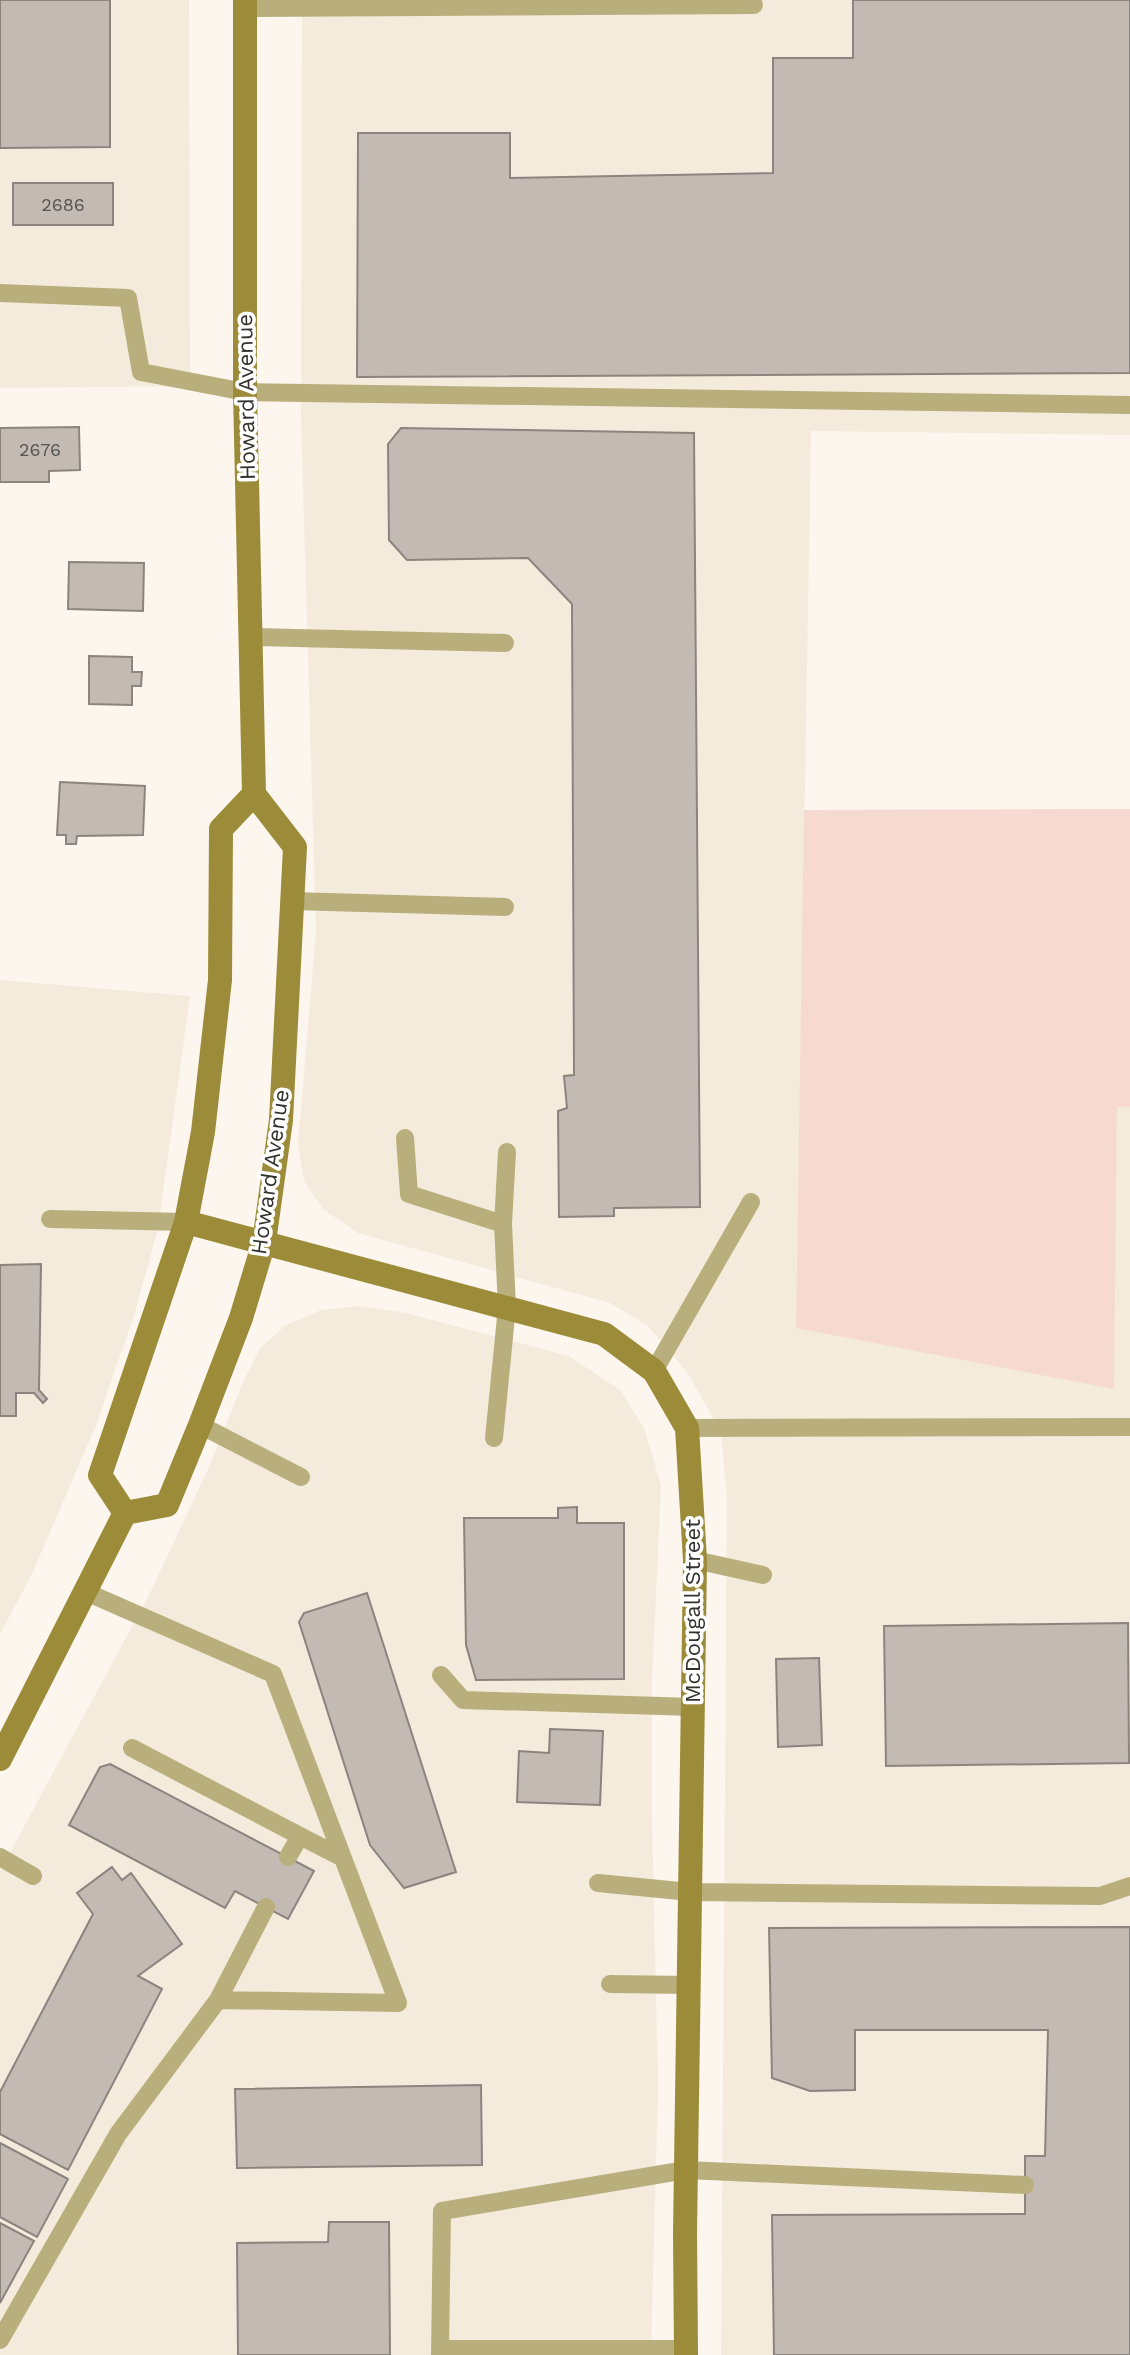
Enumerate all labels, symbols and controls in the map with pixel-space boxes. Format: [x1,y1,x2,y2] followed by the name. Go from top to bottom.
[41,194,85,215] house number: 2686
[232,314,260,480] street label: Howard Avenue
[19,439,61,460] house number: 2676
[246,1088,294,1256] street label: Howard Avenue
[680,1519,705,1703] street label: McDougall Street

